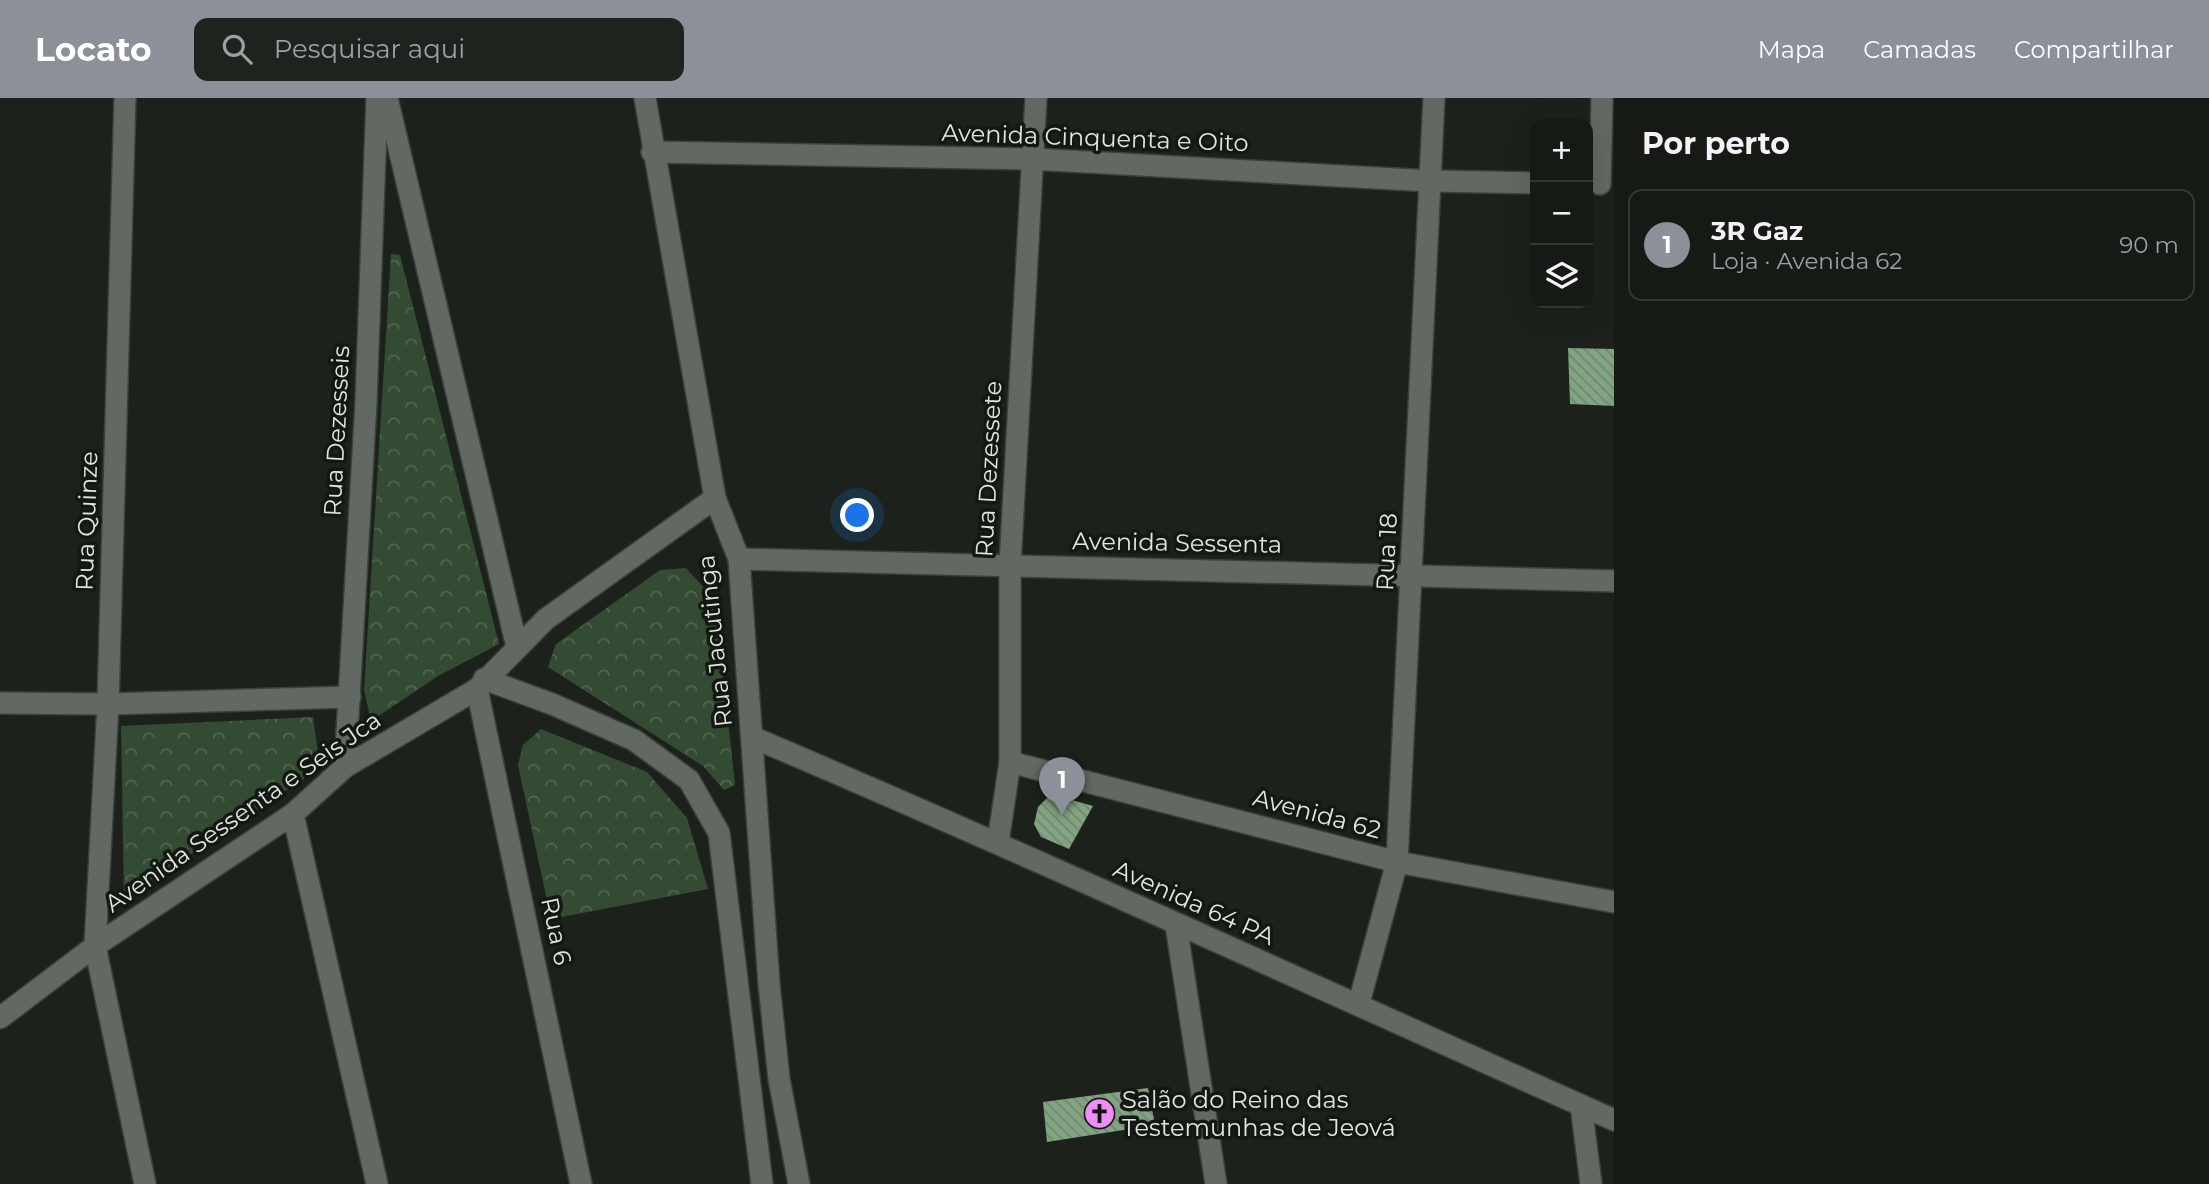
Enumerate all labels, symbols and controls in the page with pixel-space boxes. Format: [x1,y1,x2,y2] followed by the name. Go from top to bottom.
[194,18,684,81] search box
[35,29,152,69] text: Locato
[218,30,256,68] icon: search
[274,33,465,65] text: Pesquisar aqui
[1758,35,1825,64] text: Mapa
[1863,35,1976,64] text: Camadas
[2014,35,2174,64] text: Compartilhar
[941,118,1249,157] street label: Avenida Cinquenta e Oito
[1530,119,1593,308] map controls
[1530,119,1593,182] button: +
[1642,125,1790,162] text: Por perto
[1530,182,1593,245] button: −
[1711,215,1803,247] text: 3R Gaz
[1662,231,1672,259] text: 1
[2119,231,2179,259] text: 90 m
[1530,245,1593,308] button: layers
[1711,247,1902,275] text: Loja · Avenida 62
[318,345,355,517] street label: Rua Dezesseis
[969,380,1008,558] street label: Rua Dezessete
[70,451,103,591] street label: Rua Quinze
[840,498,874,532] your location
[1370,512,1403,592] street label: Rua 18
[1072,526,1282,559] street label: Avenida Sessenta
[691,554,738,728] street label: Rua Jacutinga
[99,705,386,918] street label: Avenida Sessenta e Seis Jca
[1039,757,1085,815] pin: 1
[1250,783,1384,845] street label: Avenida 62
[1109,854,1280,951] street label: Avenida 64 PA
[535,894,578,967] street label: Rua 6
[1122,1085,1396,1142] place label: Salão do Reino das Testemunhas de Jeová
[1082,1097,1116,1131] church icon: Salão do Reino das Testemunhas de Jeová

